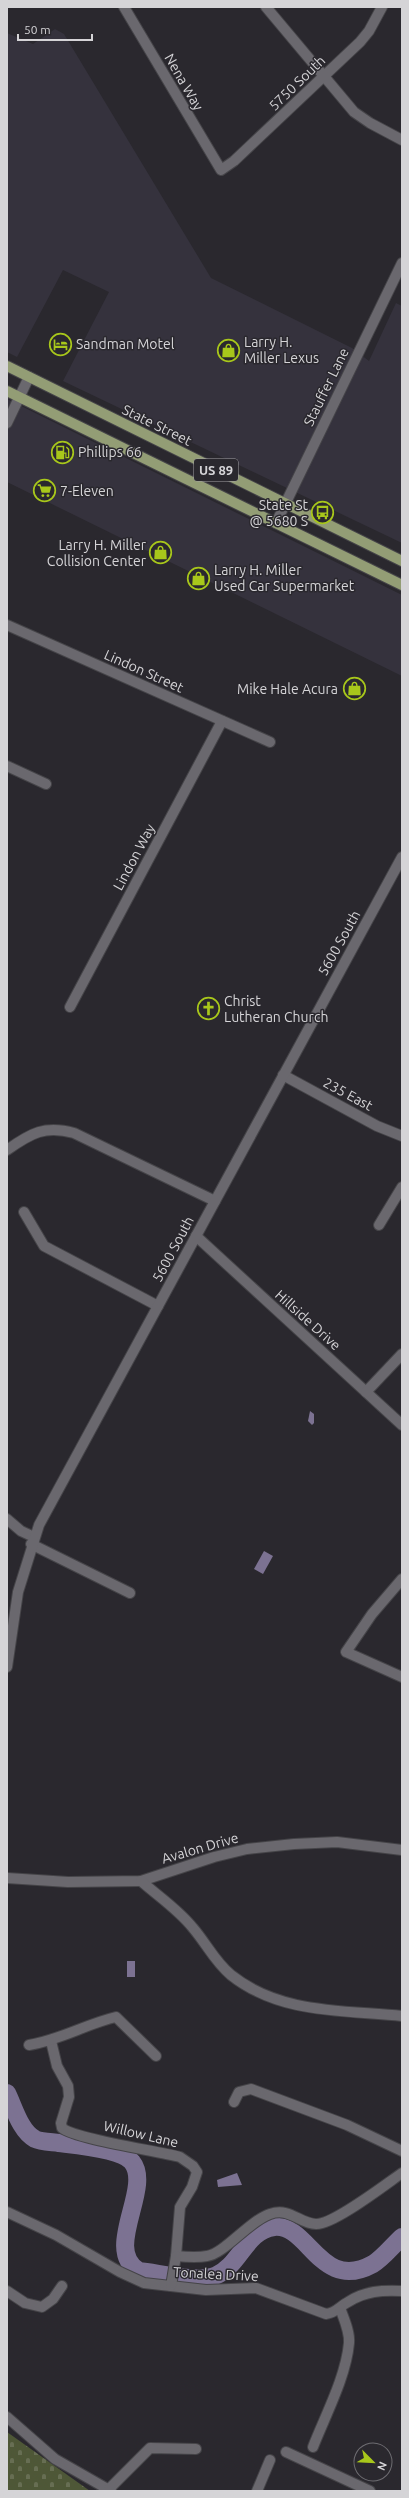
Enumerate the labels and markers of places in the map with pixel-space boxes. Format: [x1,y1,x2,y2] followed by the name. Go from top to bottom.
[48,331,74,357] hotel icon: Sandman Motel
[244,334,319,366] place label: Larry H. Miller Lexus
[76,336,175,352] place label: Sandman Motel
[215,337,241,363] shop icon: Larry H. Miller Lexus
[50,439,76,465] fuel station icon: Phillips 66
[78,444,142,460] place label: Phillips 66
[32,478,58,504] supermarket icon: 7-Eleven
[60,483,114,499] place label: 7-Eleven
[249,497,308,529] place label: State St @ 5680 S
[310,500,336,526] bus stop icon: State St @ 5680 S
[47,537,147,569] place label: Larry H. Miller Collision Center
[148,540,174,566] shop icon: Larry H. Miller Collision Center
[214,562,355,594] place label: Larry H. Miller Used Car Supermarket
[185,565,211,591] shop icon: Larry H. Miller Used Car Supermarket
[341,676,367,702] shop icon: Mike Hale Acura
[237,681,338,697] place label: Mike Hale Acura
[224,993,328,1025] place label: Christ Lutheran Church
[195,996,221,1022] church icon: Christ Lutheran Church

